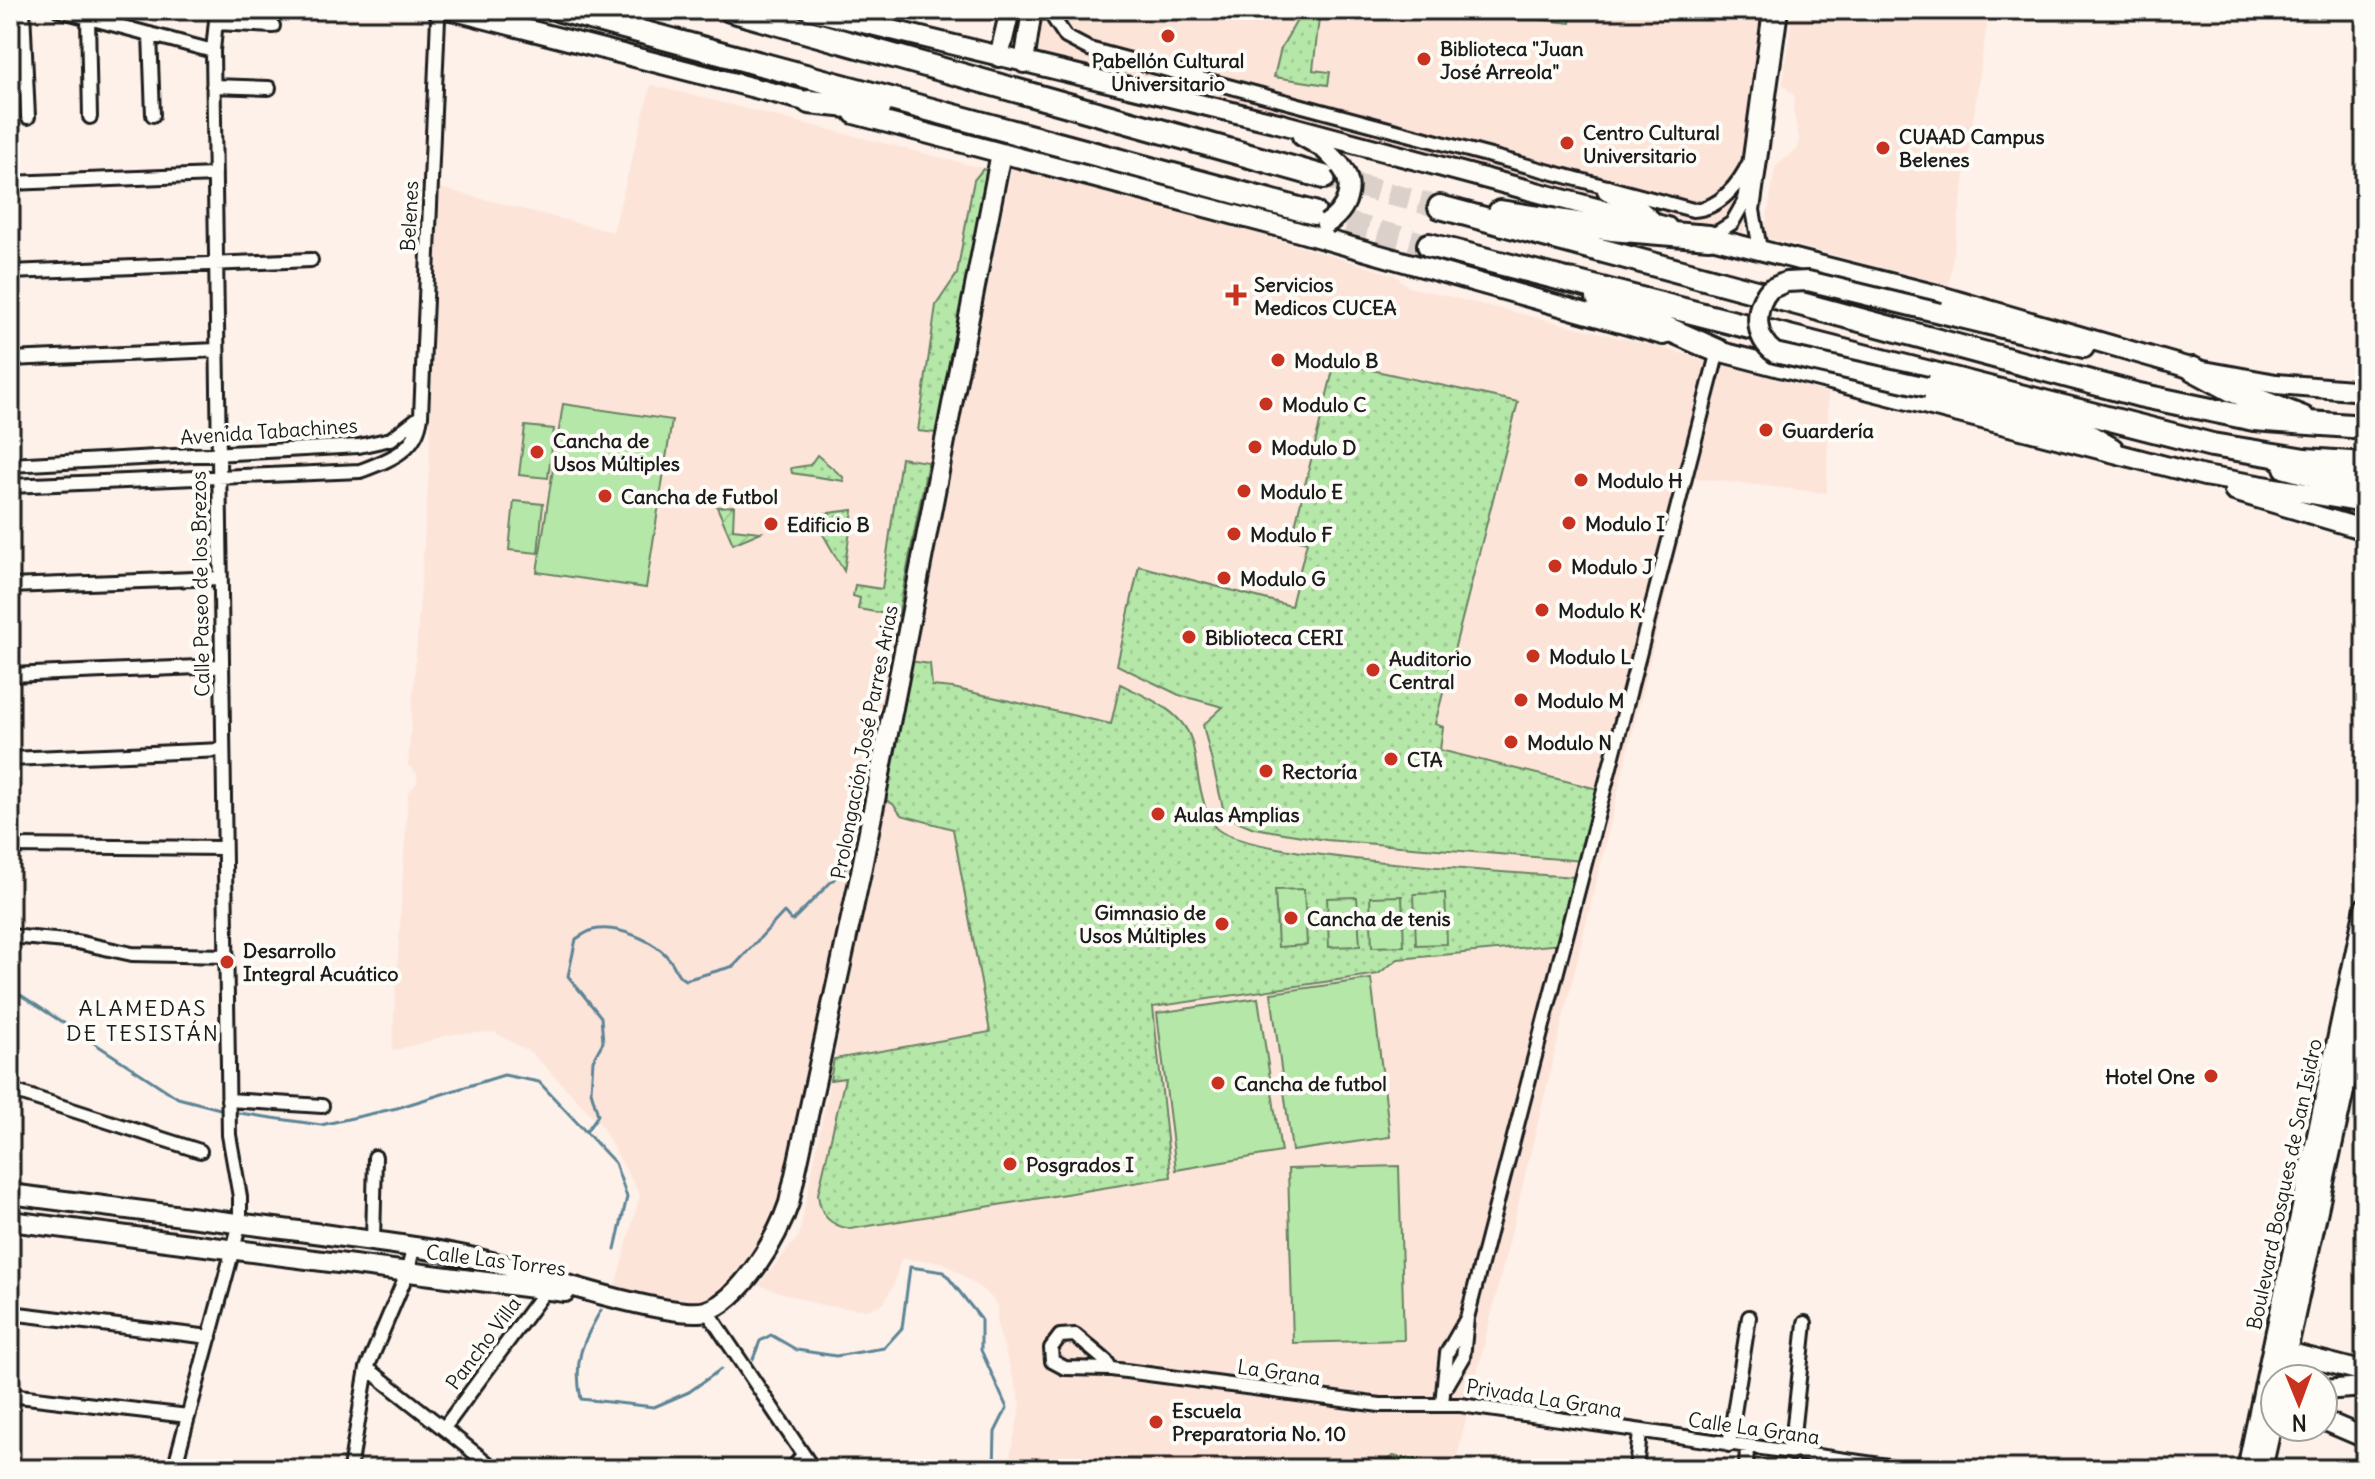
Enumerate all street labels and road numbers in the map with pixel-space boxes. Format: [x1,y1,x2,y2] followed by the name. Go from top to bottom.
[395,180,423,252] street label: Belenes
[179,412,359,450] street label: Avenida Tabachines
[186,471,214,697] street label: Calle Paseo de los Brezos
[825,603,903,881] street label: Prolongación José Parres Arias
[2241,1036,2327,1332] street label: Boulevard Bosques de San Isidro
[425,1239,567,1281] street label: Calle Las Torres
[440,1292,526,1394] street label: Pancho Villa
[1236,1354,1322,1390] street label: La Grana
[1464,1373,1624,1423] street label: Privada La Grana
[1687,1406,1821,1450] street label: Calle La Grana

